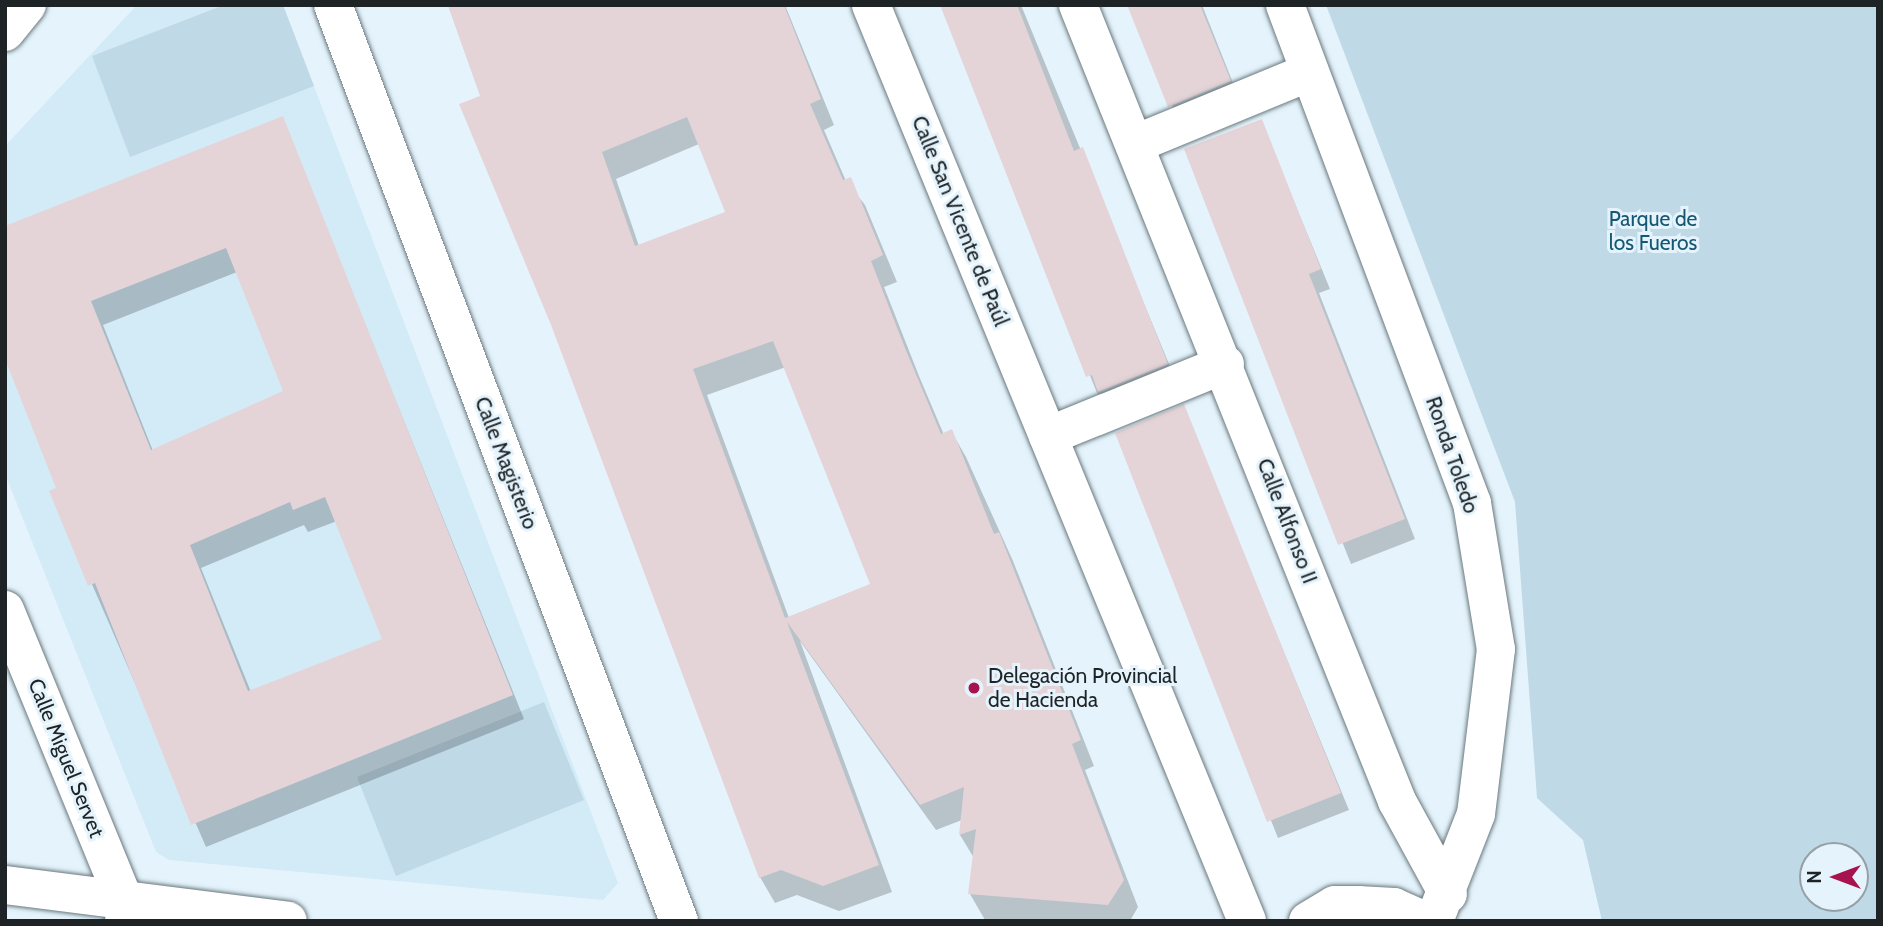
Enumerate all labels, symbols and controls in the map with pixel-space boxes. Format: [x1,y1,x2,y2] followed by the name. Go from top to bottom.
[906,112,1014,330] street label: Calle San Vicente de Paúl
[1609,206,1697,256] park label: Parque de los Fueros
[469,393,543,533] street label: Calle Magisterio
[1420,393,1484,517] street label: Ronda Toledo
[1252,455,1322,587] street label: Calle Alfonso II
[988,663,1177,713] place label: Delegación Provincial de Hacienda
[23,675,109,841] street label: Calle Miguel Servet
[966,680,982,696] marker: Delegación Provincial de Hacienda
[1799,842,1869,912] north arrow
[1803,870,1826,884] text: N

